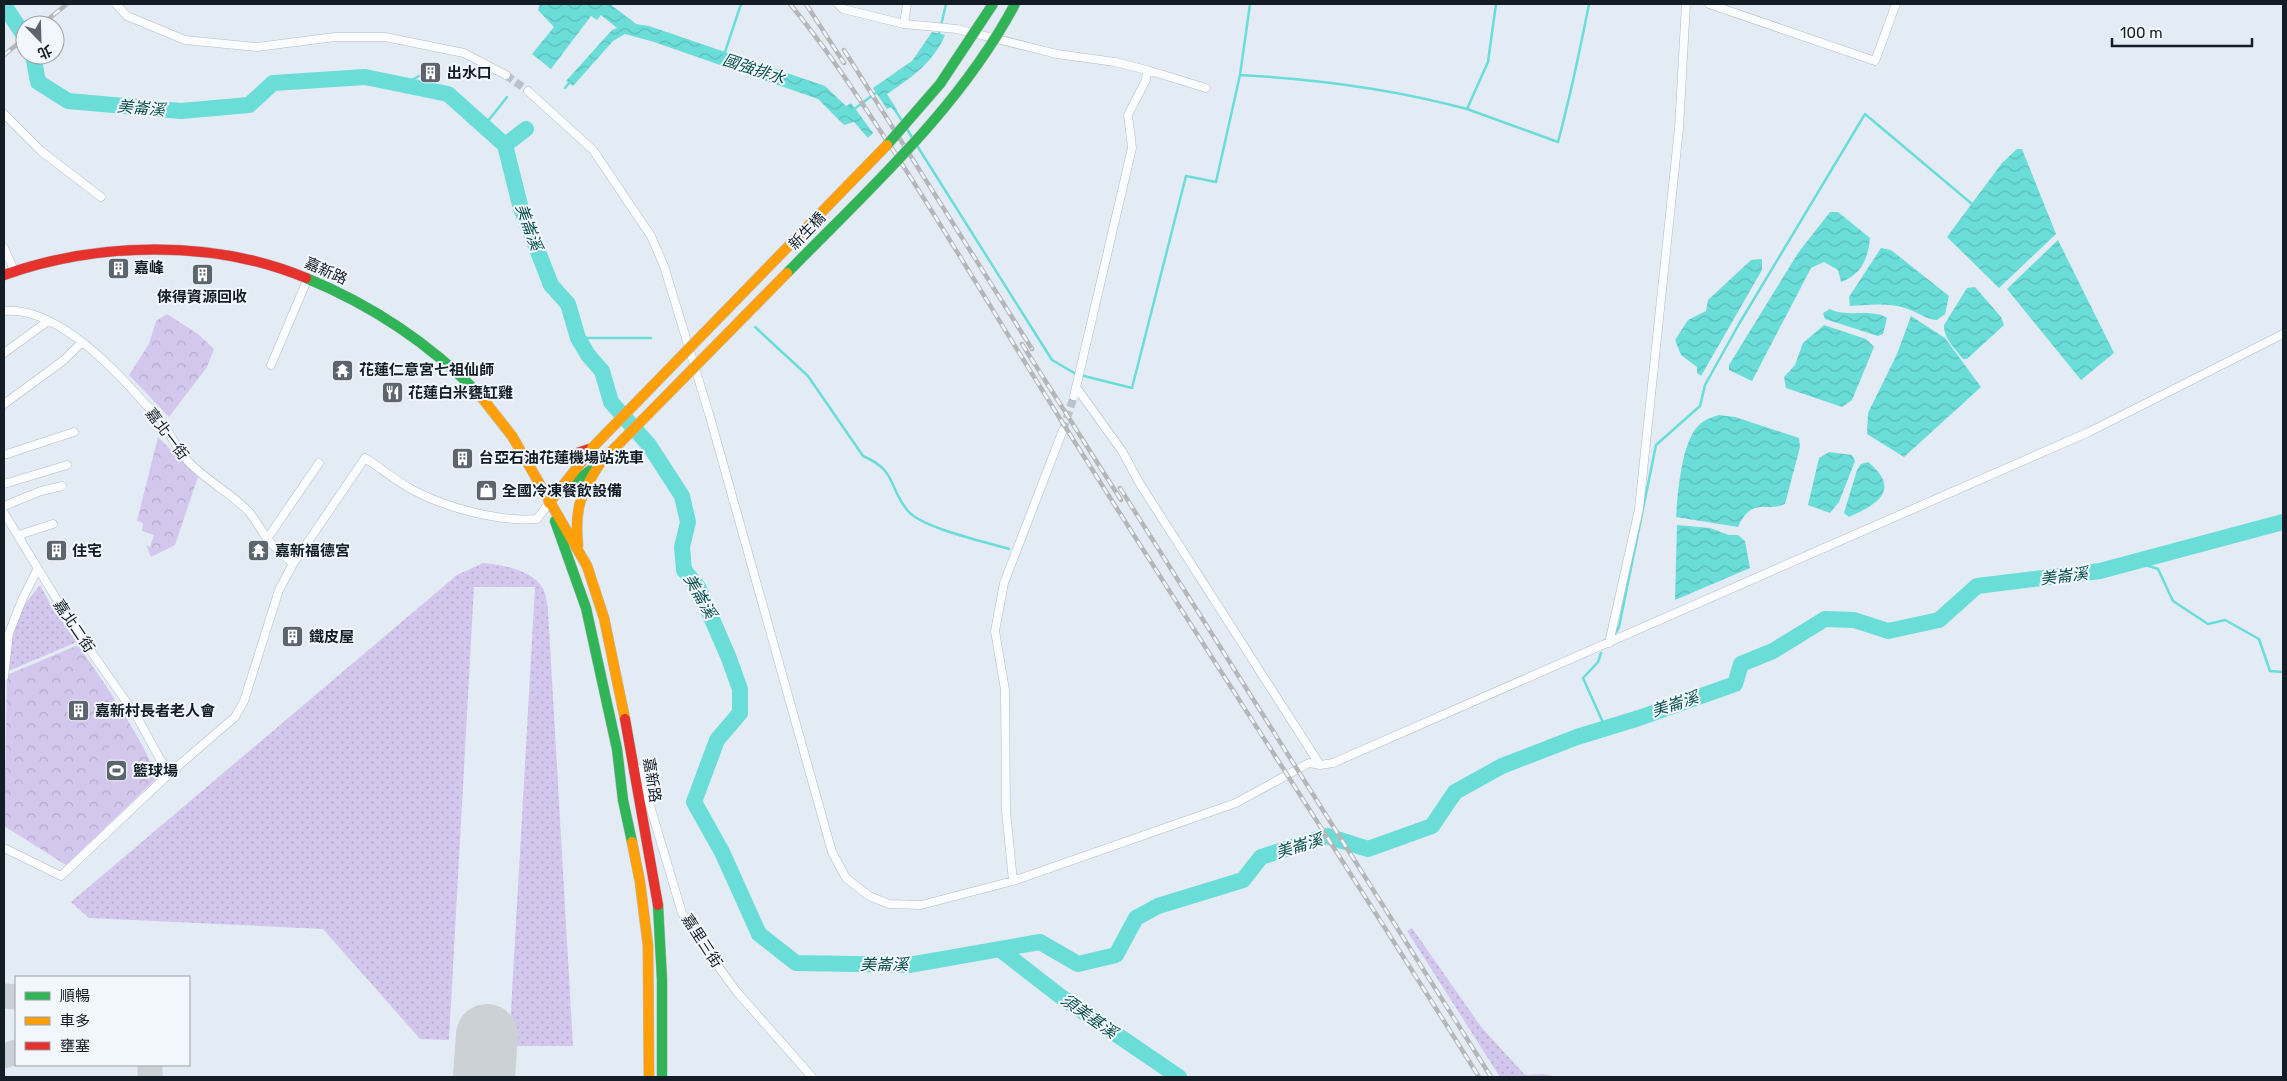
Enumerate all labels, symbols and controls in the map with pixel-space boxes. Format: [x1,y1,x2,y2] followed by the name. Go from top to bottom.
[15,15,65,65] north arrow
[2112,15,2252,47] scale bar
[2120,24,2162,42] text: 100 m
[35,41,55,62] text: 北
[721,50,788,88] water label: 國強排水
[419,61,443,85] building icon: 出水口
[447,64,492,82] place label: 出水口
[116,96,168,120] water label: 美崙溪
[512,201,547,255] water label: 美崙溪
[785,209,829,253] street label: 新生橋
[302,254,350,288] street label: 嘉新路
[106,256,130,280] building icon: 嘉峰
[134,259,164,277] place label: 嘉峰
[190,262,214,286] building icon: 倈得資源回收
[157,288,247,306] place label: 倈得資源回收
[331,358,355,382] temple icon: 花蓮仁意宮七祖仙師
[359,361,494,379] place label: 花蓮仁意宮七祖仙師
[380,381,404,405] restaurant icon: 花蓮白米甕缸雞
[408,384,513,402] place label: 花蓮白米甕缸雞
[142,405,192,463] street label: 嘉北一街
[451,446,475,470] building icon: 台亞石油花蓮機場站洗車
[479,449,644,467] place label: 台亞石油花蓮機場站洗車
[474,479,498,503] shop icon: 全國冷凍餐飲設備
[502,482,622,500] place label: 全國冷凍餐飲設備
[44,539,68,563] building icon: 住宅
[247,539,271,563] temple icon: 嘉新福德宮
[72,542,102,560] place label: 住宅
[275,542,350,560] place label: 嘉新福德宮
[2039,563,2091,588] water label: 美崙溪
[680,570,721,623] water label: 美崙溪
[50,596,98,656] street label: 嘉北二街
[281,625,305,649] building icon: 鐵皮屋
[309,628,354,646] place label: 鐵皮屋
[1649,687,1703,720] water label: 美崙溪
[67,699,91,723] building icon: 嘉新村長者老人會
[95,702,215,720] place label: 嘉新村長者老人會
[640,756,664,804] street label: 嘉新路
[105,759,129,783] sports icon: 籃球場
[133,762,178,780] place label: 籃球場
[1273,829,1327,862] water label: 美崙溪
[678,911,726,971] street label: 嘉里三街
[860,955,910,974] water label: 美崙溪
[15,976,190,1066] legend
[60,987,90,1005] text: 順暢
[1057,990,1122,1043] water label: 須美基溪
[60,1012,90,1030] text: 車多
[60,1037,90,1055] text: 壅塞

